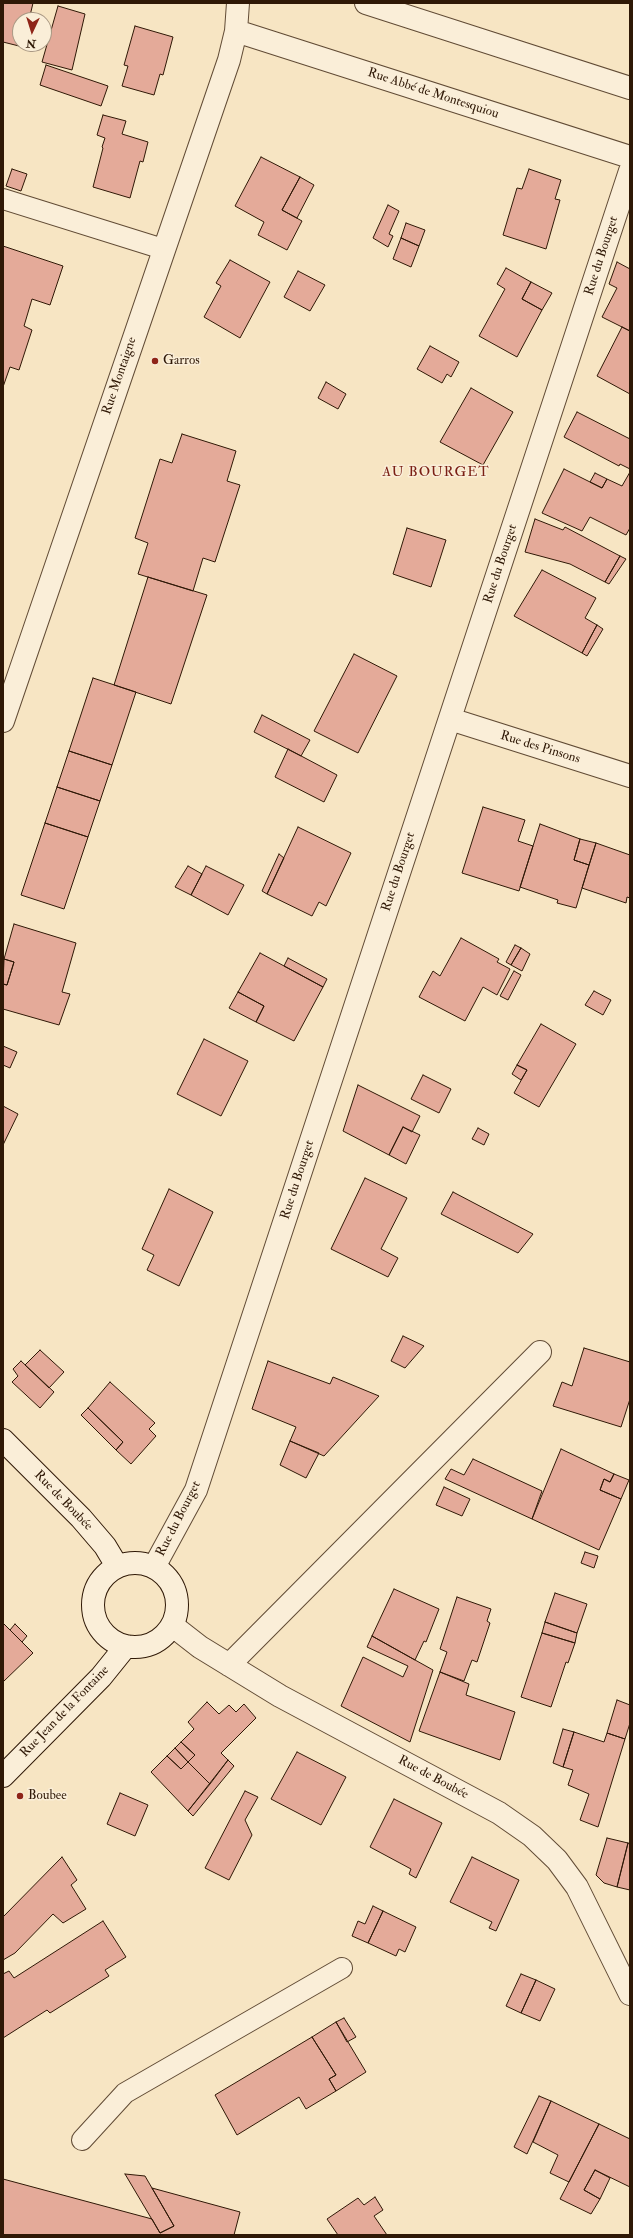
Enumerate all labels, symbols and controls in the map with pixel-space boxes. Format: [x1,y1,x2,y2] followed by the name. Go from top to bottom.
[12,12,52,52] north arrow
[26,37,37,50] text: N
[365,65,501,123] street label: Rue Abbé de Montesquiou
[582,214,622,298] street label: Rue du Bourget
[99,335,141,417] street label: Rue Montaigne
[163,353,200,369] place label: Garros
[150,356,160,366] marker: Garros
[382,465,490,481] district label: AU BOURGET
[481,522,521,606] street label: Rue du Bourget
[498,728,582,768] street label: Rue des Pinsons
[379,830,419,914] street label: Rue du Bourget
[278,1138,318,1222] street label: Rue du Bourget
[31,1468,95,1534] street label: Rue de Boubée
[153,1479,205,1559] street label: Rue du Bourget
[17,1663,113,1761] street label: Rue Jean de la Fontaine
[395,1753,471,1803] street label: Rue de Boubée
[28,1788,67,1804] place label: Boubee
[15,1791,25,1801] marker: Boubee

